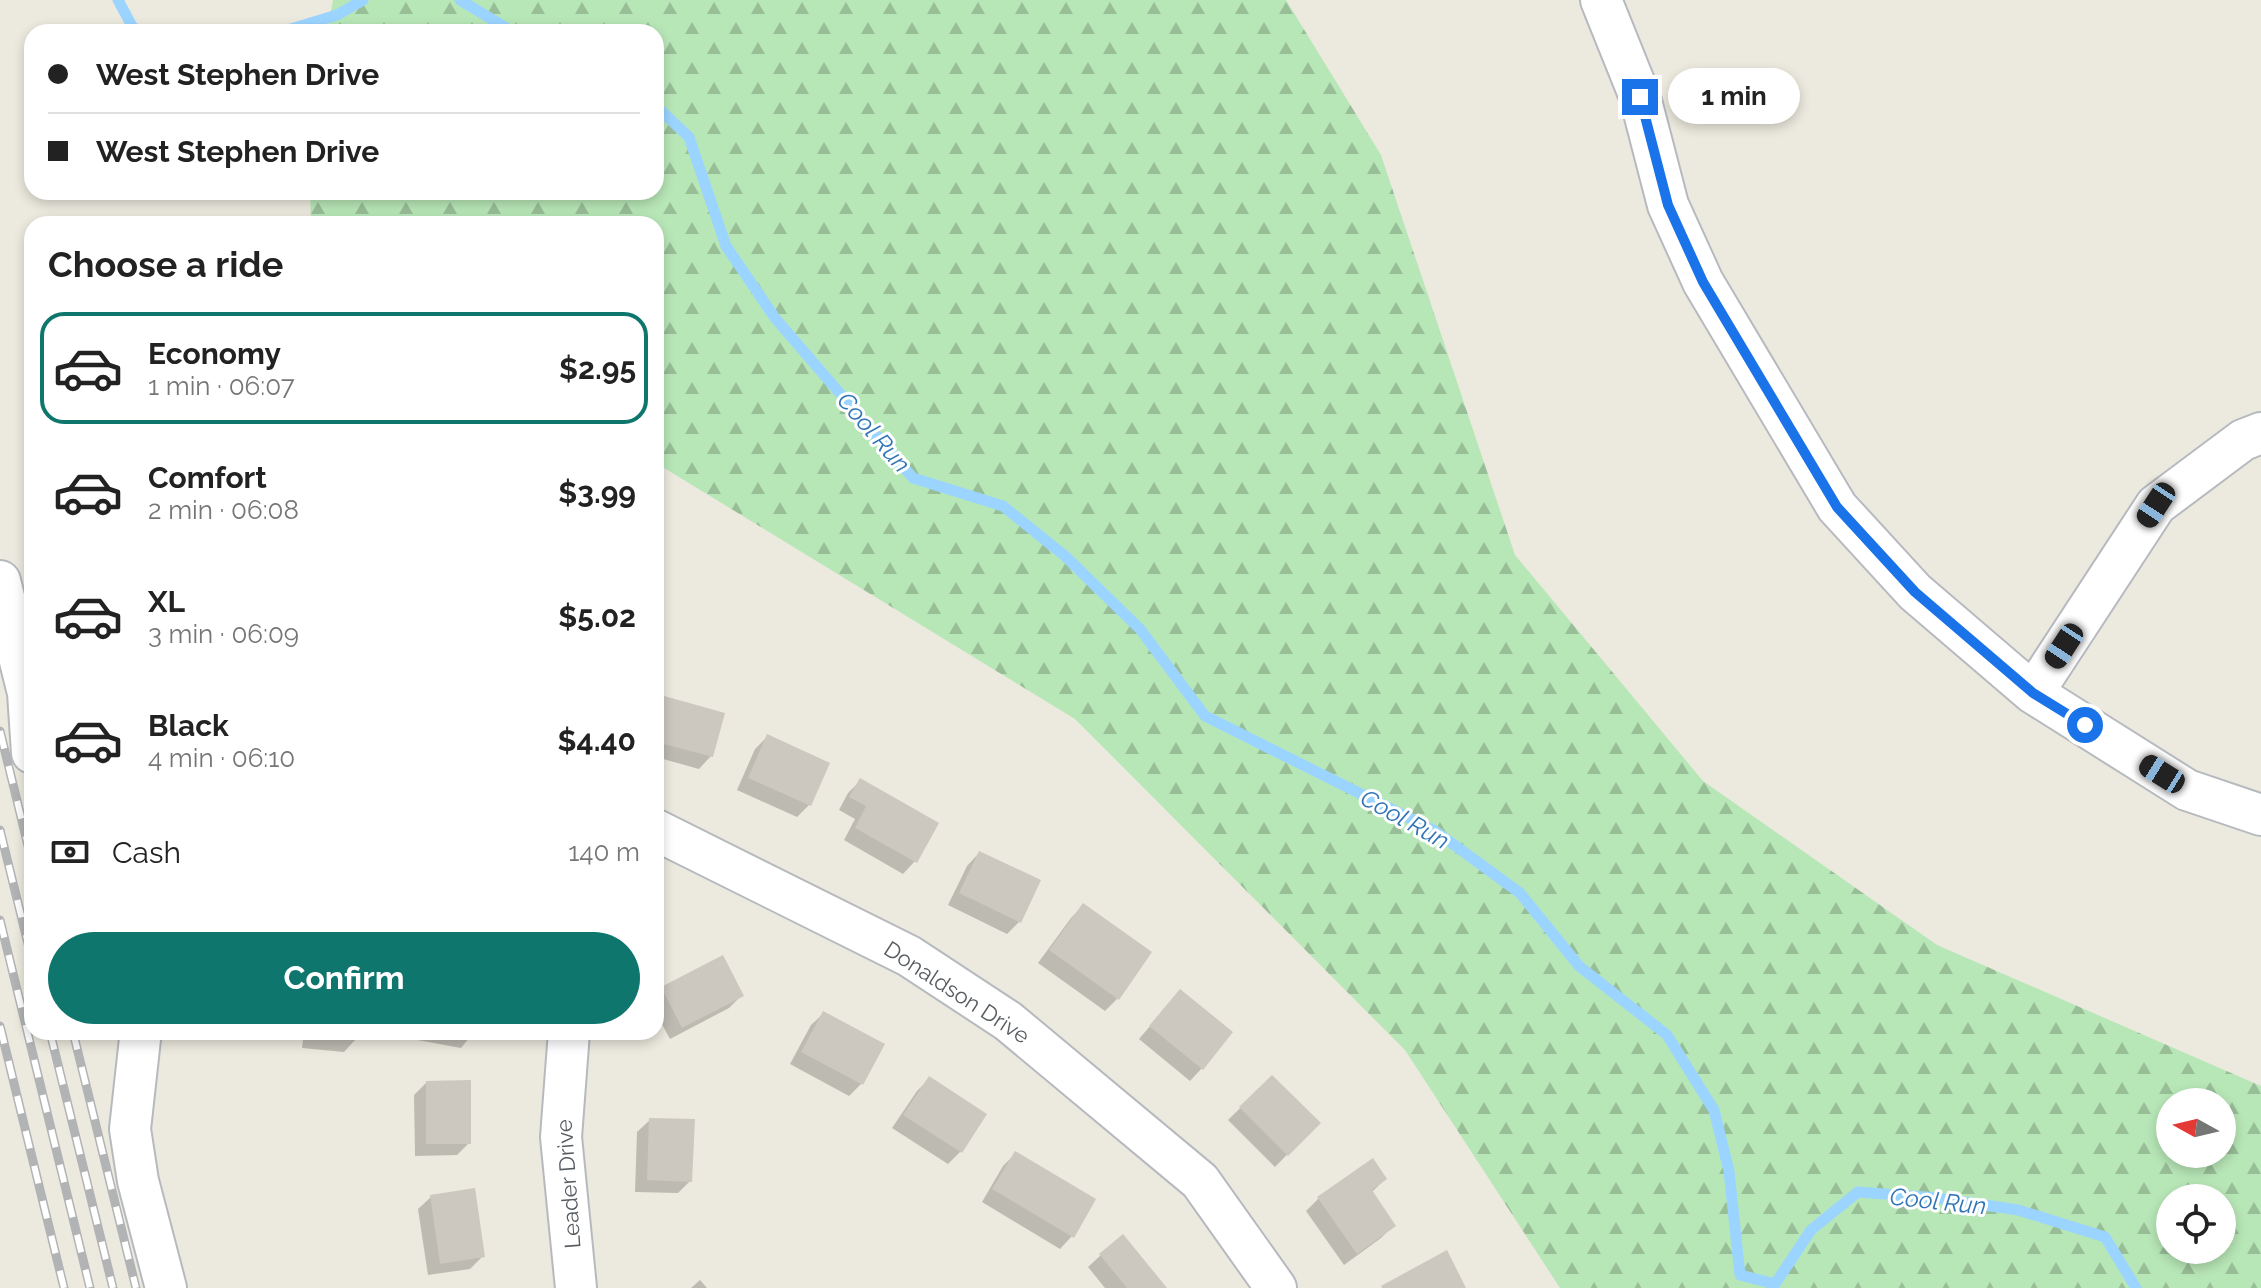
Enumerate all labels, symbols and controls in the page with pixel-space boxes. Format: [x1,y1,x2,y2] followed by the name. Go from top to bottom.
[96,57,379,92] text: West Stephen Drive
[1668,69,1800,125] callout: 1 min
[1622,79,1658,115] route end
[1701,81,1767,111] text: 1 min
[96,134,379,169] text: West Stephen Drive
[48,243,283,285] text: Choose a ride
[52,332,124,404] icon: car
[148,336,281,371] text: Economy
[559,351,636,386] text: $2.95
[148,371,295,401] text: 1 min · 06:07
[831,386,917,478] water label: Cool Run
[52,456,124,528] icon: car
[148,460,267,495] text: Comfort
[558,475,636,510] text: $3.99
[2133,478,2179,532] car
[148,495,299,525] text: 2 min · 06:08
[52,580,124,652] icon: car
[148,584,185,619] text: XL
[558,599,636,634] text: $5.02
[148,619,299,649] text: 3 min · 06:09
[2041,619,2087,673] car
[52,704,124,776] icon: car
[2067,707,2103,743] route start
[148,708,229,743] text: Black
[558,723,636,758] text: $4.40
[148,743,295,773] text: 4 min · 06:10
[2135,751,2189,797] car
[1356,783,1454,855] water label: Cool Run
[48,830,92,874] icon: cash
[112,835,181,870] text: Cash
[568,837,640,867] text: 140 m
[48,932,640,1024] button: Confirm
[879,935,1035,1049] street label: Donaldson Drive
[2156,1088,2236,1168] north arrow
[2156,1088,2236,1264] map controls
[551,1118,585,1249] street label: Leader Drive
[1888,1182,1988,1220] water label: Cool Run
[2156,1184,2236,1264] button: locate

